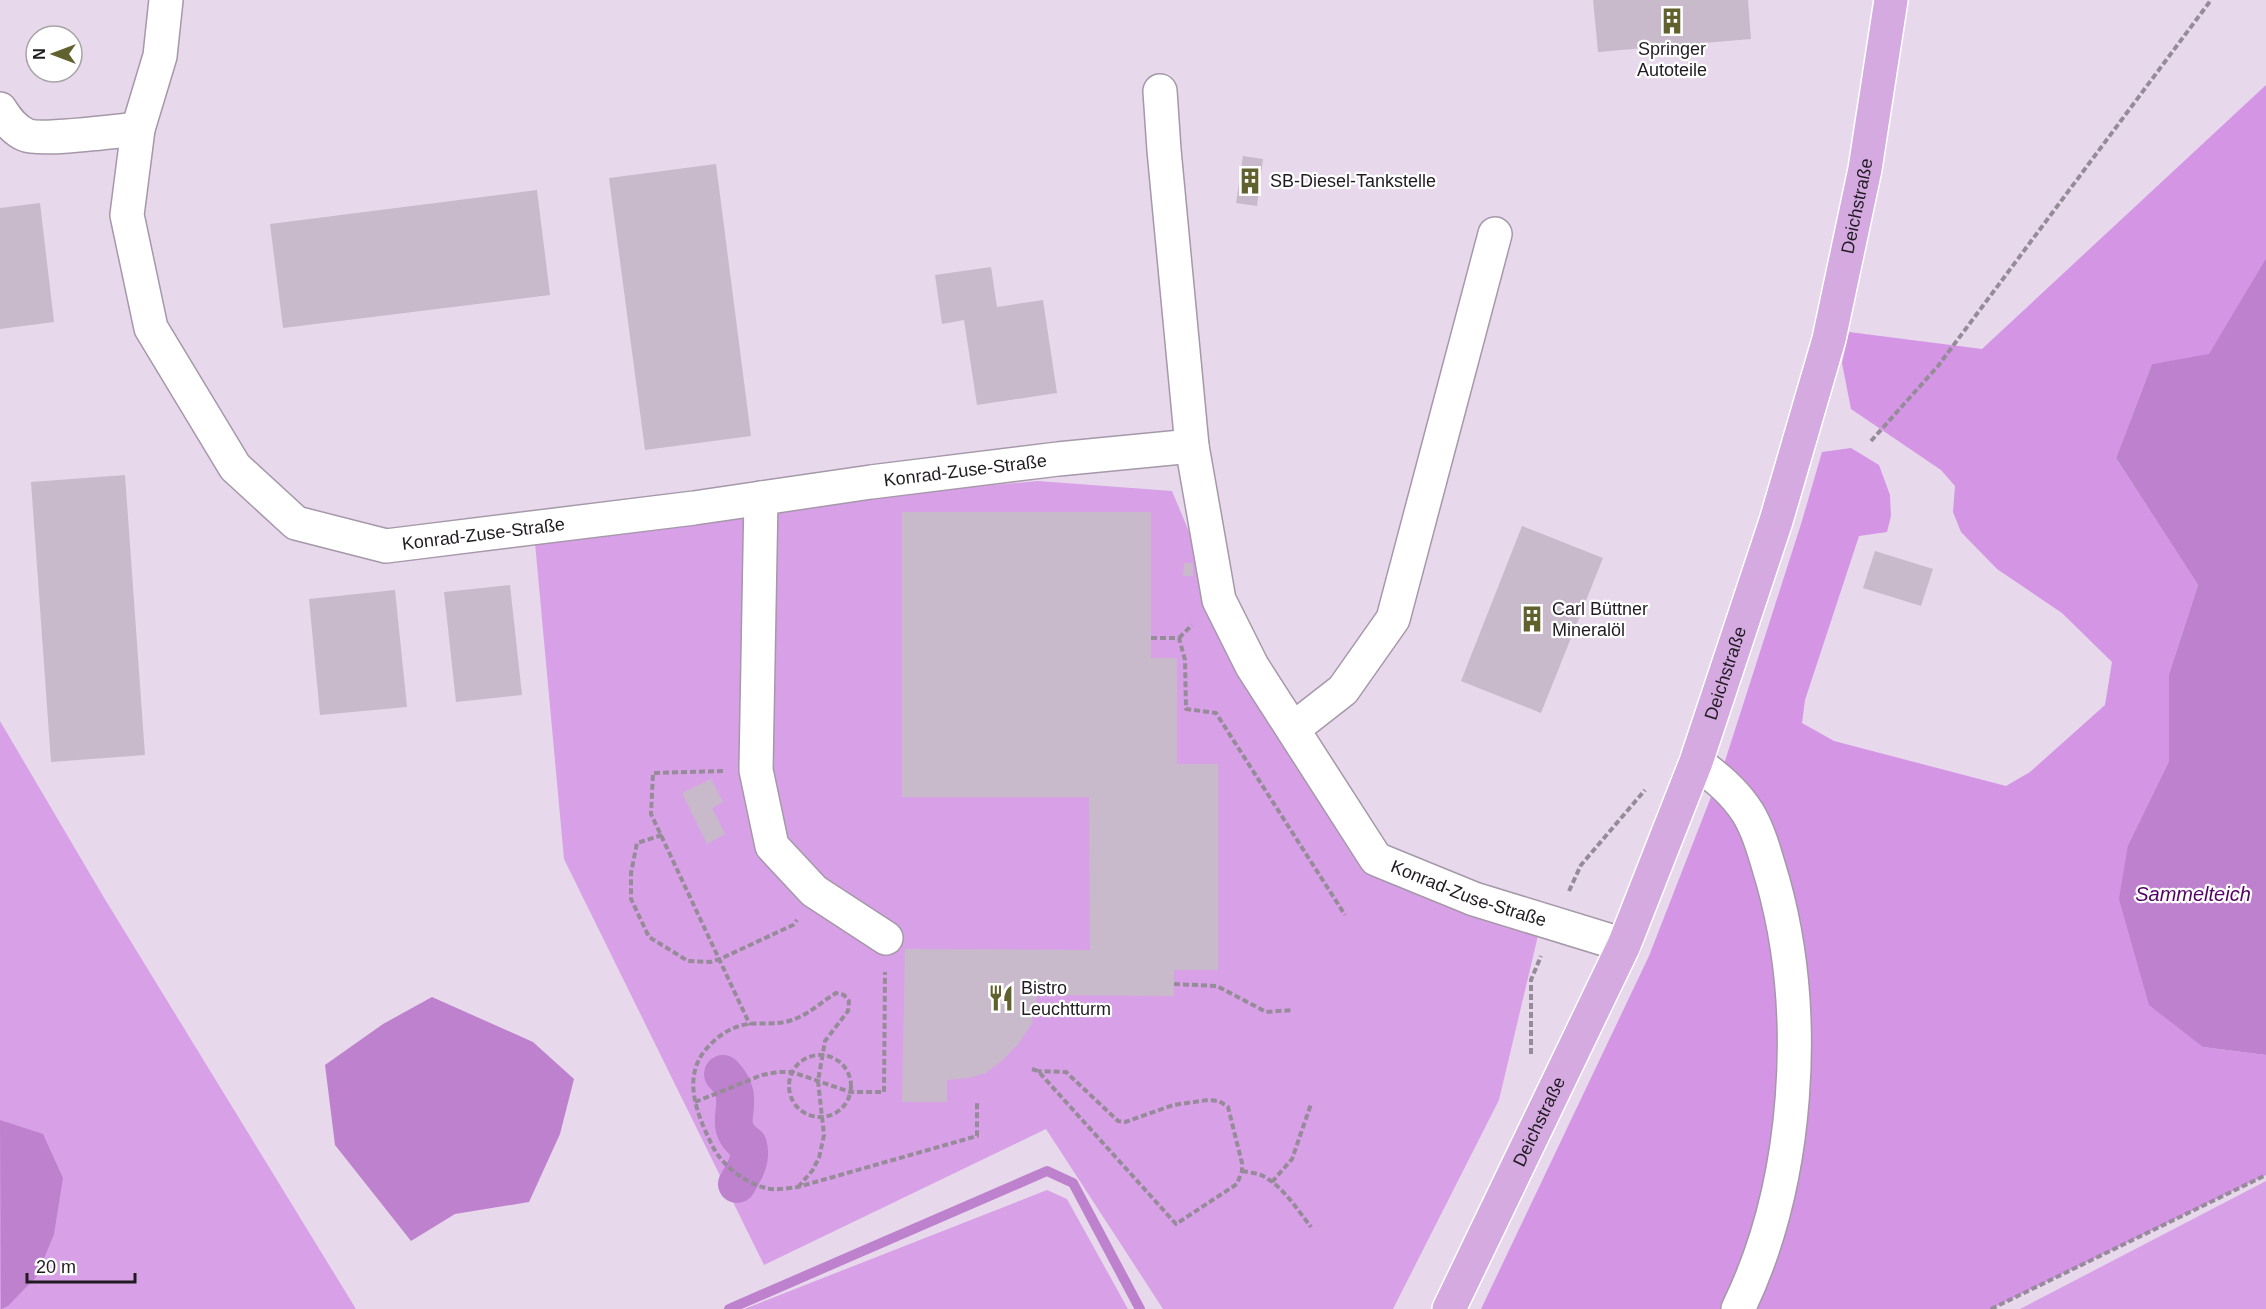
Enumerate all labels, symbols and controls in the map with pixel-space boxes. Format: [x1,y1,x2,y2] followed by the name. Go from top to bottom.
[1657,6,1687,36] building icon: Springer Autoteile
[24,24,84,84] north arrow
[1637,39,1707,80] place label: Springer Autoteile
[31,48,48,60] text: N
[1837,157,1877,256] street label: Deichstraße
[1235,166,1265,196] building icon: SB-Diesel-Tankstelle
[1270,171,1436,191] place label: SB-Diesel-Tankstelle
[882,450,1048,490] street label: Konrad-Zuse-Straße
[401,514,566,554] street label: Konrad-Zuse-Straße
[1552,599,1648,640] place label: Carl Büttner Mineralöl
[1517,604,1547,634] building icon: Carl Büttner Mineralöl
[1701,624,1750,723] street label: Deichstraße
[1388,856,1549,931] street label: Konrad-Zuse-Straße
[2135,883,2251,905] water label: Sammelteich
[1021,978,1111,1019] place label: Bistro Leuchtturm
[986,983,1016,1013] restaurant icon: Bistro Leuchtturm
[1509,1073,1569,1170] street label: Deichstraße
[27,1246,135,1284] scale bar
[36,1257,76,1277] text: 20 m

